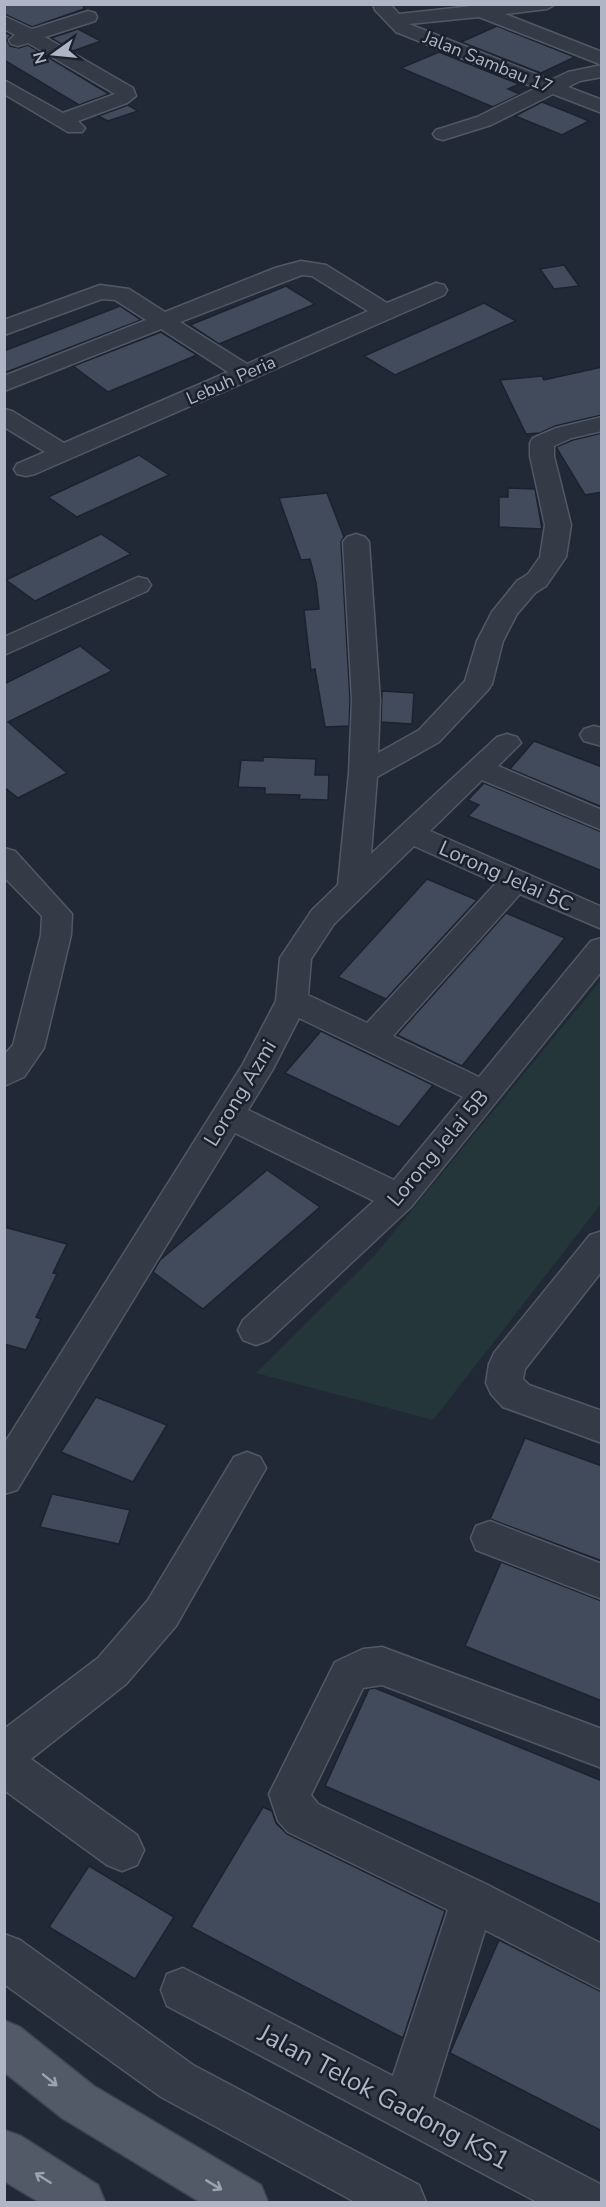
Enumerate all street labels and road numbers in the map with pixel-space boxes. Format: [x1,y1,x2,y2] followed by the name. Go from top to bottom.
[419,25,556,99] street label: Jalan Sambau 17
[183,350,279,410] street label: Lebuh Peria
[435,834,577,918] street label: Lorong Jelai 5C
[197,1035,283,1151] street label: Lorong Azmi
[381,1084,495,1212] street label: Lorong Jelai 5B
[251,2015,516,2178] street label: Jalan Telok Gadong KS1

